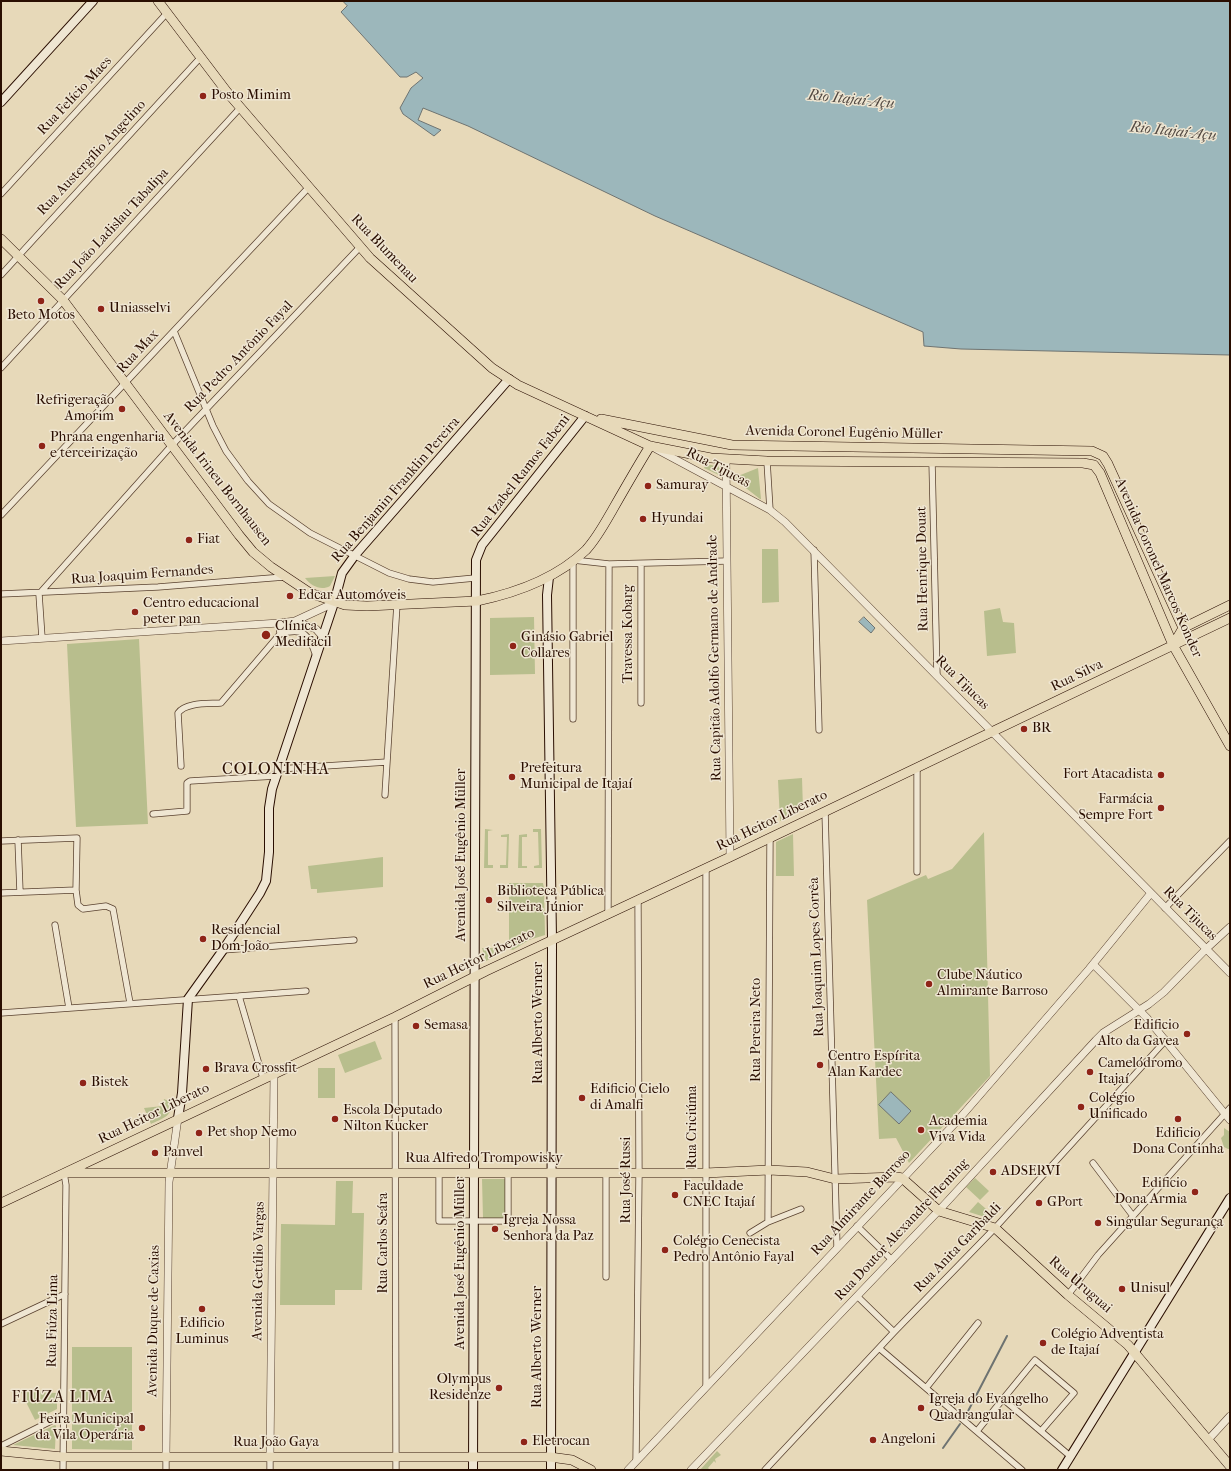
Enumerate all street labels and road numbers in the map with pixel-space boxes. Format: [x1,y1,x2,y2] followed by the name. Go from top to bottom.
[34,53,116,139] street label: Rua Felício Maes
[34,97,150,219] street label: Rua Austergílio Angelino
[51,165,173,293] street label: Rua João Ladislau Tabalipa
[347,211,421,287] street label: Rua Blumenau
[181,298,297,416] street label: Rua Pedro Antônio Fayal
[113,327,163,377] street label: Rua Max
[159,409,275,549] street label: Avenida Irineu Bornhausen
[468,411,574,541] street label: Rua Izabel Ramos Fabeni
[328,414,464,566] street label: Rua Benjamin Franklin Pereira
[745,423,943,443] street label: Avenida Coronel Eugênio Müller
[683,444,753,492] street label: Rua Tijucas
[1111,476,1205,660] street label: Avenida Coronel Marcos Konder
[914,506,932,632] street label: Rua Henrique Douat
[704,534,726,782] street label: Rua Capitão Adolfo Germano de Andrade
[70,562,214,588] street label: Rua Joaquim Fernandes
[621,585,637,683] street label: Travessa Kobarg
[931,652,993,714] street label: Rua Tijucas
[1048,656,1106,696] street label: Rua Silva
[454,768,470,942] street label: Avenida José Eugênio Müller
[714,787,830,855] street label: Rua Heitor Liberato
[806,877,828,1037] street label: Rua Joaquim Lopes Corrêa
[1159,883,1221,945] street label: Rua Tijucas
[421,925,537,993] street label: Rua Heitor Liberato
[531,962,547,1084] street label: Rua Alberto Werner
[749,978,765,1082] street label: Rua Pereira Neto
[96,1080,212,1148] street label: Rua Heitor Liberato
[685,1086,701,1168] street label: Rua Criciúma
[619,1137,635,1223] street label: Rua José Russi
[808,1147,914,1259] street label: Rua Almirante Barroso
[405,1151,563,1167] street label: Rua Alfredo Trompowisky
[832,1155,972,1305] street label: Rua Doutor Alexandre Fleming
[453,1176,469,1350] street label: Avenida José Eugênio Müller
[376,1192,392,1294] street label: Rua Carlos Seára
[911,1199,1005,1297] street label: Rua Anita Garibaldi
[249,1201,269,1341] street label: Avenida Getúlio Vargas
[144,1245,164,1397] street label: Avenida Duque de Caxias
[1045,1253,1115,1317] street label: Rua Uruguai
[44,1274,62,1368] street label: Rua Fiúza Lima
[530,1286,546,1408] street label: Rua Alberto Werner
[233,1435,319,1451] street label: Rua João Gaya

